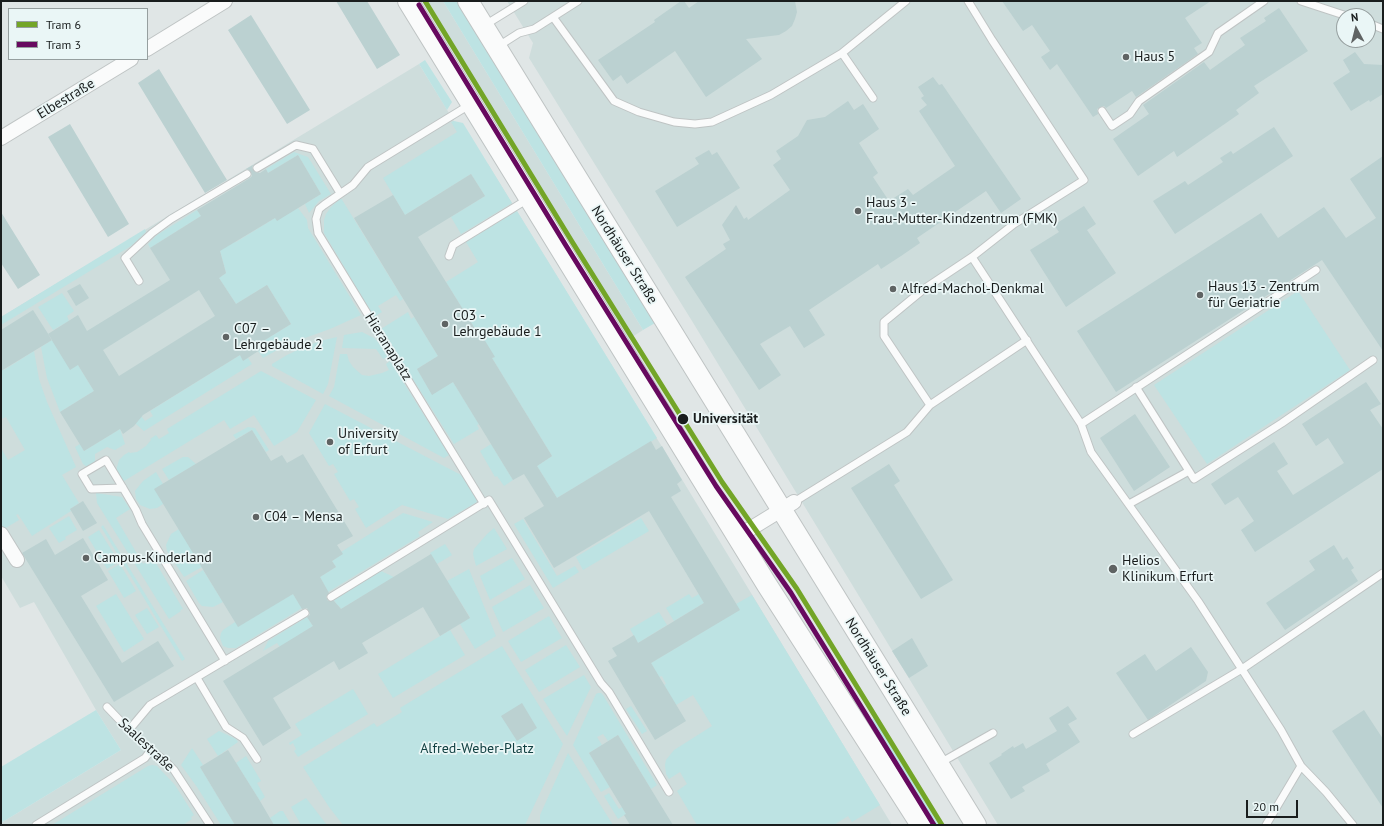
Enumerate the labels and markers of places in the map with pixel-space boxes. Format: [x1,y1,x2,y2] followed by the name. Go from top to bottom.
[1134,49,1175,65] place label: Haus 5
[1121,52,1131,62] marker: Haus 5
[866,195,1058,228] place label: Haus 3 - Frau-Mutter-Kindzentrum (FMK)
[853,206,863,216] marker: Haus 3 - Frau-Mutter-Kindzentrum (FMK)
[1208,279,1319,312] place label: Haus 13 - Zentrum für Geriatrie
[901,281,1044,297] place label: Alfred-Machol-Denkmal
[888,284,898,294] marker: Alfred-Machol-Denkmal
[1195,290,1205,300] marker: Haus 13 - Zentrum für Geriatrie
[453,308,542,340] place label: C03 - Lehrgebäude 1
[440,319,450,329] marker: C03 - Lehrgebäude 1
[234,321,323,354] place label: C07 – Lehrgebäude 2
[221,332,231,342] marker: C07 – Lehrgebäude 2
[693,411,758,427] place label: Universität
[676,412,690,426] marker: Universität
[338,426,398,458] place label: University of Erfurt
[325,437,335,447] marker: University of Erfurt
[264,509,343,525] place label: C04 – Mensa
[251,512,261,522] marker: C04 – Mensa
[94,550,212,566] place label: Campus-Kinderland
[81,553,91,563] marker: Campus-Kinderland
[1122,553,1213,586] place label: Helios Klinikum Erfurt
[1107,563,1119,575] marker: Helios Klinikum Erfurt

